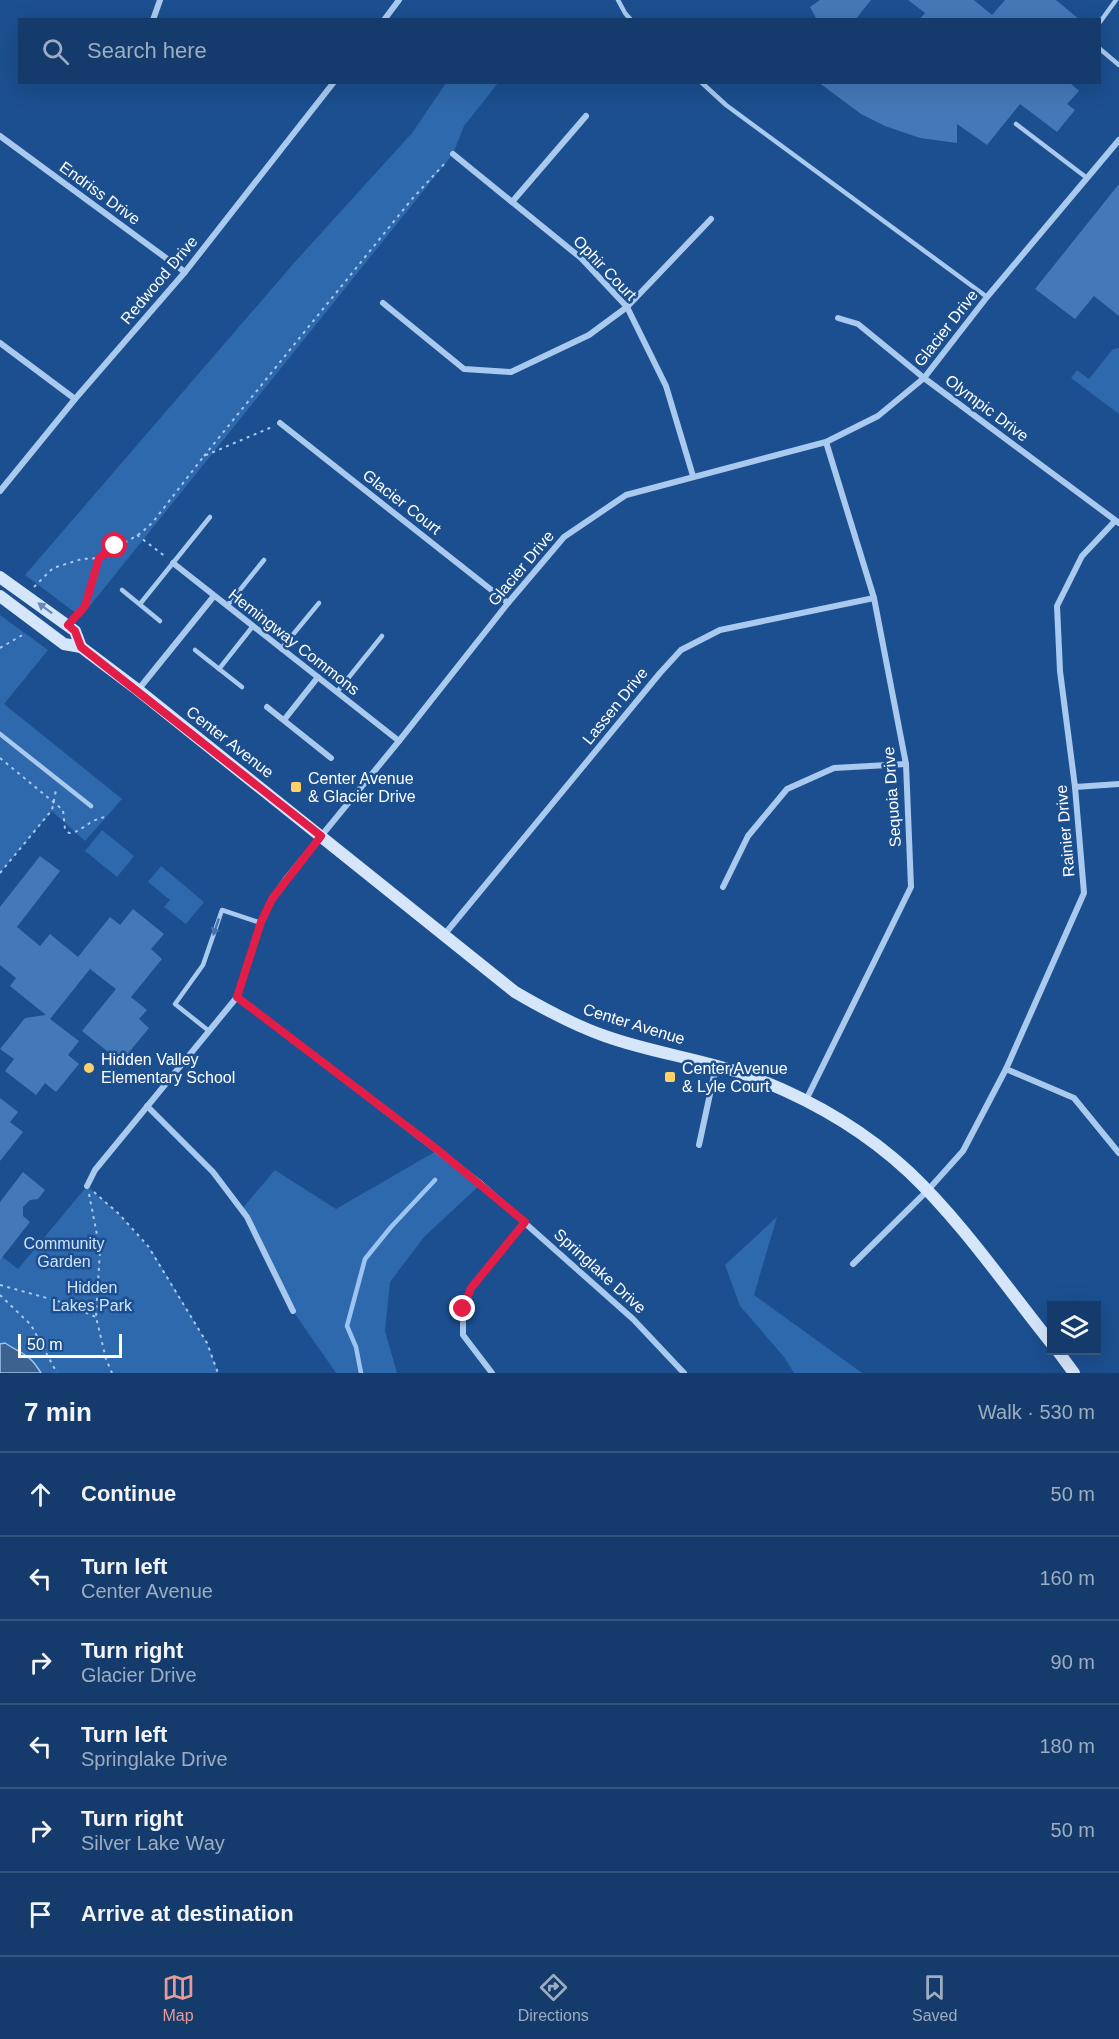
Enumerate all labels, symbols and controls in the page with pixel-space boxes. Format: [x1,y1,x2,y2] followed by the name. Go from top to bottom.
[18,18,1101,84] search box
[39,35,72,68] icon: search
[87,38,207,63] text: Search here
[57,158,144,228] street label: Endriss Drive
[570,232,640,304] street label: Ophir Court
[117,233,201,327] street label: Redwood Drive
[911,286,981,370] street label: Glacier Drive
[942,371,1032,445] street label: Olympic Drive
[360,466,445,538] street label: Glacier Court
[485,527,557,609] street label: Glacier Drive
[101,532,127,558] route start
[225,586,363,698] street label: Hemingway Commons
[37,602,53,614] one-way arrow
[579,664,651,748] street label: Lassen Drive
[183,703,277,781] street label: Center Avenue
[880,746,904,848] street label: Sequoia Drive
[308,770,416,805] place label: Center Avenue & Glacier Drive
[289,780,303,794] marker: Center Avenue & Glacier Drive
[1052,784,1077,878] street label: Rainier Drive
[211,918,220,936] one-way arrow
[581,1000,687,1048] street label: Center Avenue
[101,1051,235,1086] place label: Hidden Valley Elementary School
[682,1060,788,1095] place label: Center Avenue & Lyle Court
[82,1061,96,1075] marker: Hidden Valley Elementary School
[663,1070,677,1084] marker: Center Avenue & Lyle Court
[551,1225,649,1317] street label: Springlake Drive
[24,1235,104,1270] park label: Community Garden
[52,1279,133,1314] park label: Hidden Lakes Park
[449,1295,475,1321] route end
[1047,1301,1101,1355] map controls
[1047,1301,1101,1355] button: layers
[18,1331,122,1358] scale bar
[27,1336,63,1353] text: 50 m
[24,1397,92,1427] text: 7 min
[978,1401,1095,1423] text: Walk · 530 m
[24,1478,57,1511] icon: ahead
[81,1481,176,1506] text: Continue
[1051,1483,1095,1505] text: 50 m
[81,1554,167,1579] text: Turn left
[24,1562,57,1595] icon: left
[1039,1567,1095,1589] text: 160 m
[81,1580,213,1602] text: Center Avenue
[81,1638,183,1663] text: Turn right
[24,1646,57,1679] icon: right
[1051,1651,1095,1673] text: 90 m
[81,1664,197,1686] text: Glacier Drive
[81,1722,167,1747] text: Turn left
[24,1730,57,1763] icon: left
[1039,1735,1095,1757] text: 180 m
[81,1748,228,1770] text: Springlake Drive
[81,1806,183,1831] text: Turn right
[24,1814,57,1847] icon: right
[1051,1819,1095,1841] text: 50 m
[81,1832,225,1854] text: Silver Lake Way
[24,1898,57,1931] icon: arrive
[81,1901,294,1926] text: Arrive at destination
[162,1971,195,2025] tab: Map
[518,1971,589,2025] tab: Directions
[912,1971,957,2025] tab: Saved

